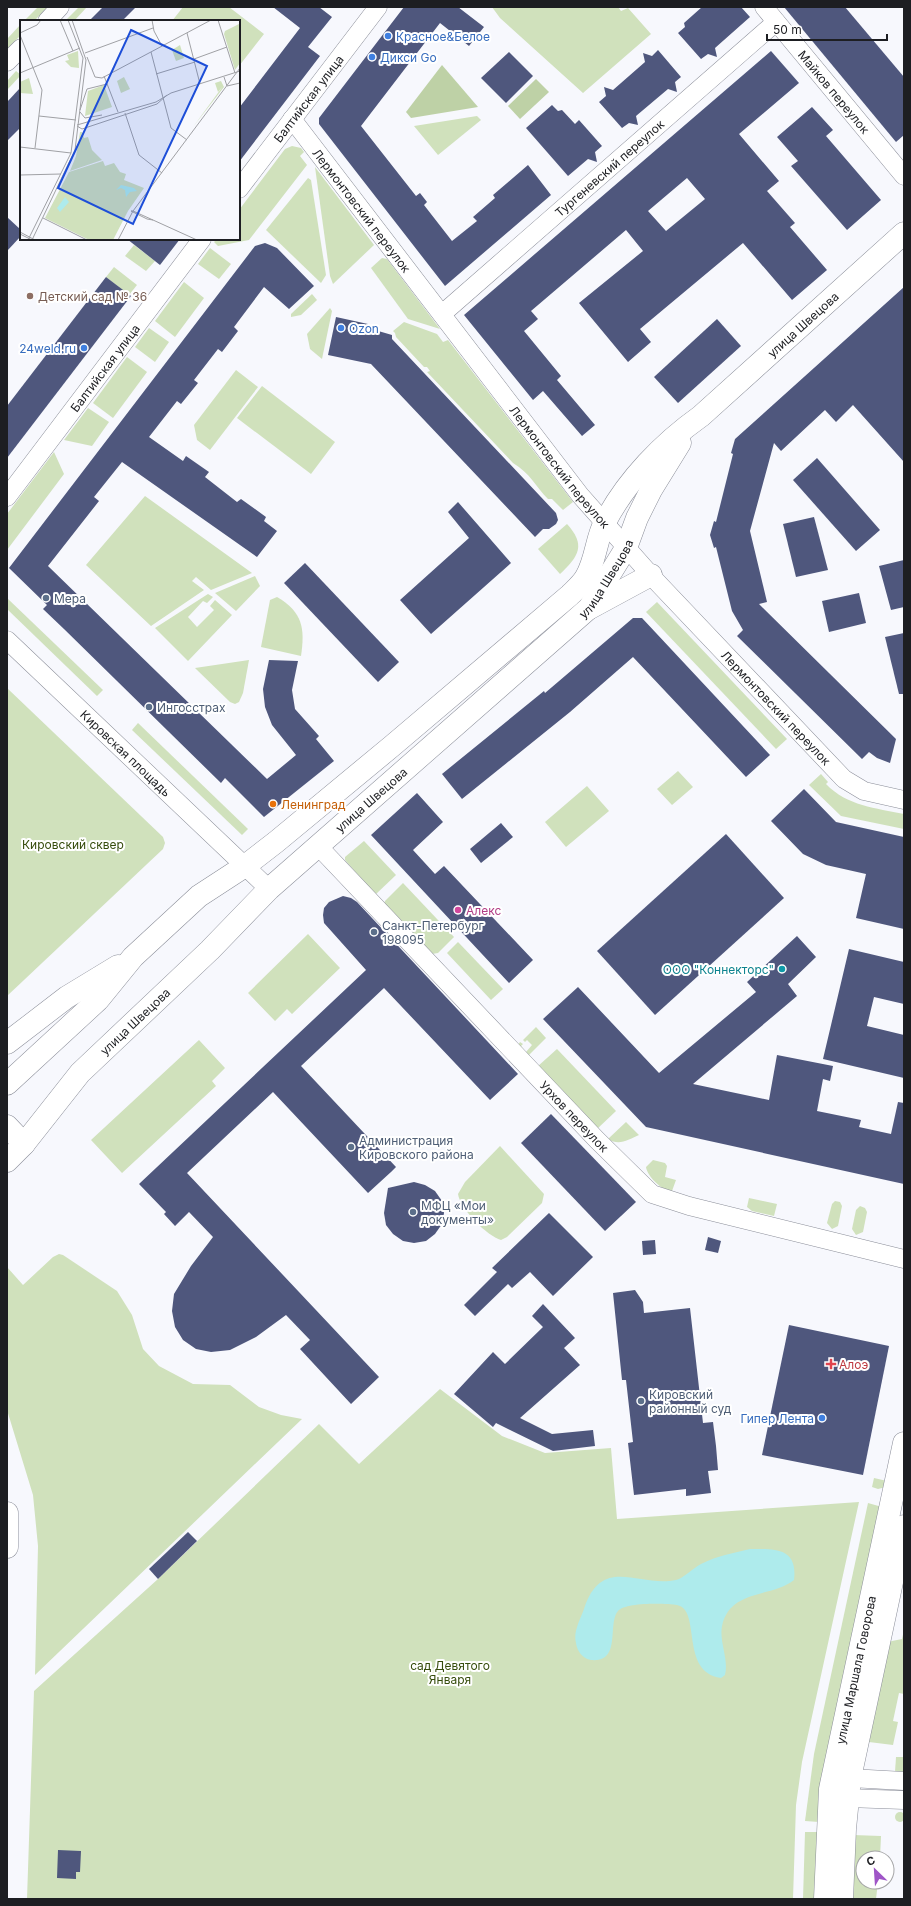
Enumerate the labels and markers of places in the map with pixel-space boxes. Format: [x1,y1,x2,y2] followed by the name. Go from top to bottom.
[396,29,490,44] place label: Красное&Белое
[383,31,393,41] marker: Красное&Белое
[380,50,437,65] place label: Дикси Go
[367,52,377,62] marker: Дикси Go
[38,289,147,304] place label: Детский сад № 36
[25,291,35,301] marker: Детский сад № 36
[349,321,379,336] place label: Ozon
[336,323,346,333] marker: Ozon
[19,341,76,356] place label: 24weld.ru
[79,343,89,353] marker: 24weld.ru
[54,591,86,606] place label: Мера
[41,593,51,603] marker: Мера
[157,700,226,715] place label: Ингосстрах
[144,702,154,712] marker: Ингосстрах
[281,797,346,812] place label: Ленинград
[268,799,278,809] marker: Ленинград
[466,903,501,918] place label: Алекс
[453,905,463,915] marker: Алекс
[382,918,484,947] place label: Санкт-Петербург 198095
[369,927,379,937] marker: Санкт-Петербург 198095
[663,962,774,977] place label: ООО "Коннекторс"
[777,964,787,974] marker: ООО "Коннекторс"
[359,1133,474,1162] place label: Администрация Кировского района
[346,1142,356,1152] marker: Администрация Кировского района
[421,1198,494,1227] place label: МФЦ «Мои документы»
[408,1207,418,1217] marker: МФЦ «Мои документы»
[839,1357,868,1372] place label: Алоэ
[826,1359,836,1369] marker: Алоэ
[649,1387,732,1416] place label: Кировский районный суд
[636,1396,646,1406] marker: Кировский районный суд
[740,1411,814,1426] place label: Гипер Лента
[817,1413,827,1423] marker: Гипер Лента

